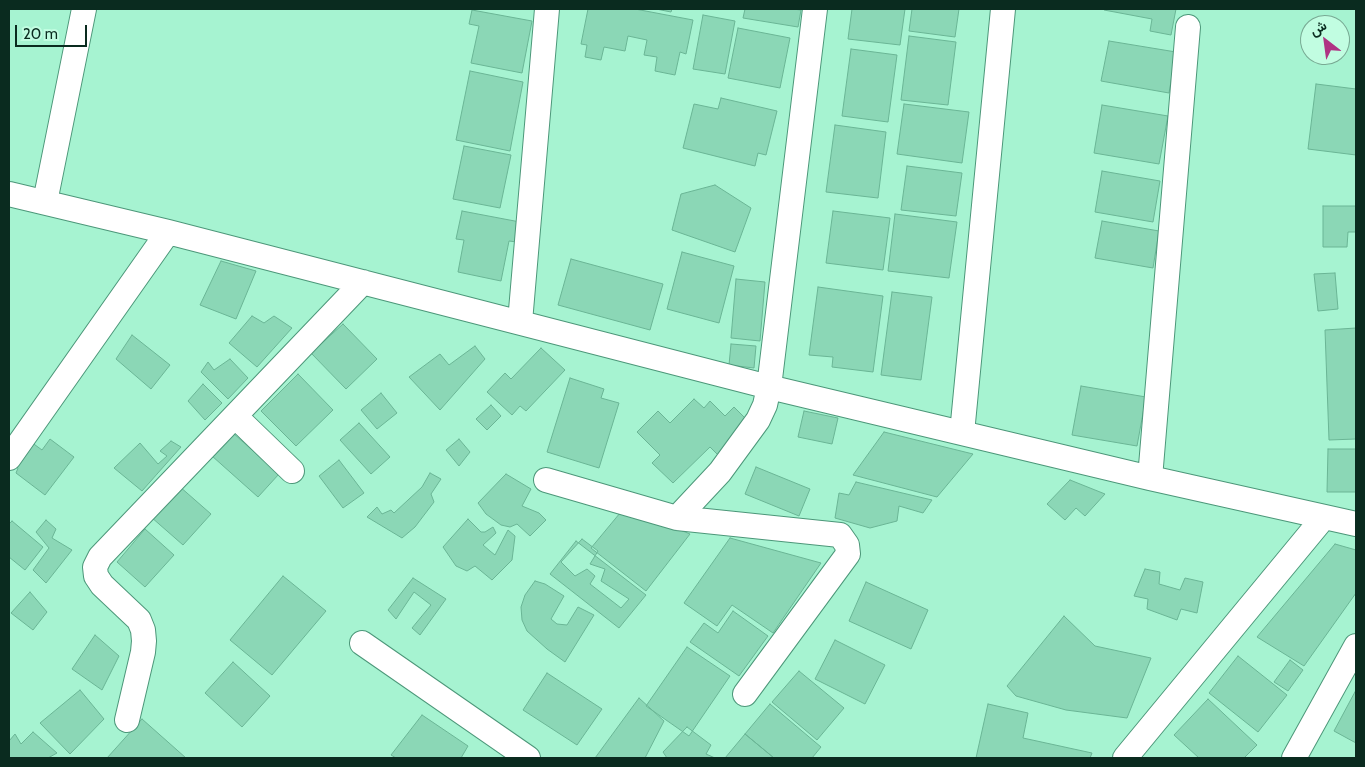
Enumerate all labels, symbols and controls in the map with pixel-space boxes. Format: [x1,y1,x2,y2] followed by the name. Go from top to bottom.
[18,15,90,47] scale bar
[1300,15,1350,65] north arrow
[1306,16,1330,40] text: ش
[23,25,58,43] text: 20 m

